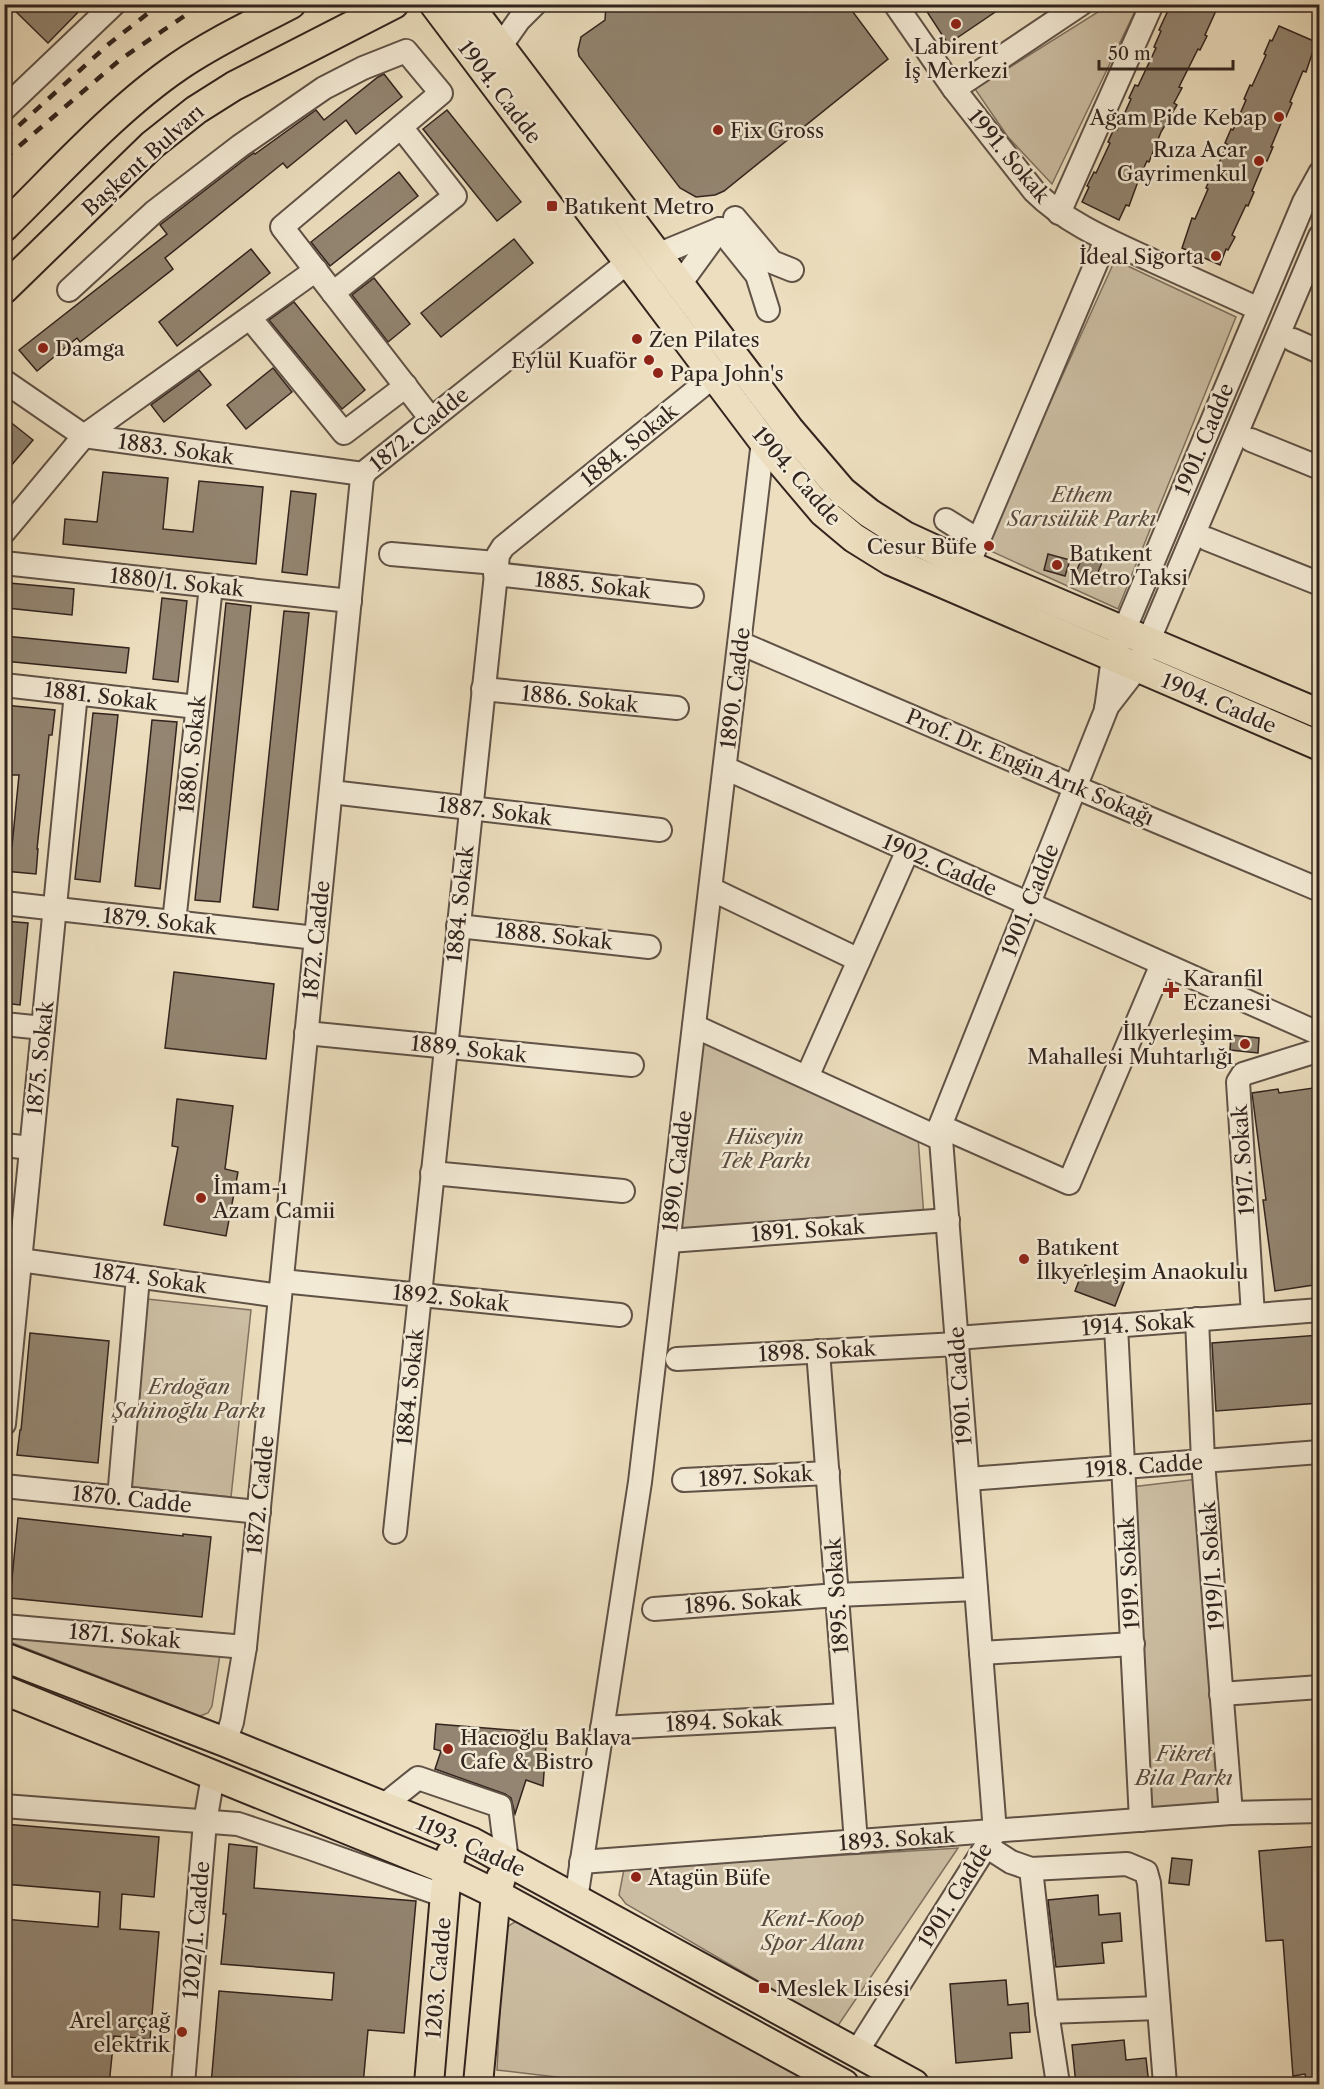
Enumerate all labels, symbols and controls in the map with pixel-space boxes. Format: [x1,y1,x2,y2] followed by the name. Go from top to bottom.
[949,17,963,31] marker: Labirent İş Merkezi
[1099,33,1232,71] scale bar
[904,34,1008,83] place label: Labirent İş Merkezi
[453,36,547,148] street label: 1904. Cadde
[1108,43,1151,65] text: 50 m
[77,99,209,221] street label: Başkent Bulvarı
[963,104,1056,208] street label: 1991. Sokak
[1089,105,1267,130] place label: Ağam Pide Kebap
[1272,110,1286,124] marker: Ağam Pide Kebap
[730,118,824,143] place label: Fix Gross
[711,123,725,137] marker: Fix Gross
[1117,137,1247,186] place label: Rıza Acar Gayrimenkul
[1252,154,1266,168] marker: Rıza Acar Gayrimenkul
[564,194,714,219] place label: Batıkent Metro
[545,199,559,213] marker: Batıkent Metro
[1079,244,1205,269] place label: İdeal Sigorta
[1209,249,1223,263] marker: İdeal Sigorta
[649,327,760,352] place label: Zen Pilates
[630,332,644,346] marker: Zen Pilates
[55,336,126,361] place label: Damga
[36,341,50,355] marker: Damga
[511,348,637,373] place label: Eylül Kuaför
[642,353,656,367] marker: Eylül Kuaför
[670,361,784,386] place label: Papa John's
[651,366,665,380] marker: Papa John's
[1169,379,1239,499] street label: 1901. Cadde
[365,382,473,476] street label: 1872. Cadde
[576,398,683,492] street label: 1884. Sokak
[747,422,847,530] street label: 1904. Cadde
[116,428,236,470] street label: 1883. Sokak
[1006,482,1156,531] park label: Ethem Sarısülük Parkı
[867,534,977,559] place label: Cesur Büfe
[982,539,996,553] marker: Cesur Büfe
[1069,541,1188,590] place label: Batıkent Metro Taksi
[1050,558,1064,572] marker: Batıkent Metro Taksi
[109,563,246,602] street label: 1880/1. Sokak
[534,566,653,604] street label: 1885. Sokak
[715,626,755,750] street label: 1890. Cadde
[1158,668,1280,738] street label: 1904. Cadde
[43,677,160,715] street label: 1881. Sokak
[520,680,641,718] street label: 1886. Sokak
[173,693,211,814] street label: 1880. Sokak
[902,703,1158,831] street label: Prof. Dr. Engin Arık Sokağı
[437,792,554,830] street label: 1887. Sokak
[879,829,1001,901] street label: 1902. Cadde
[996,840,1064,960] street label: 1901. Cadde
[441,844,479,964] street label: 1884. Sokak
[297,879,335,1001] street label: 1872. Cadde
[102,903,219,940] street label: 1879. Sokak
[494,917,615,955] street label: 1888. Sokak
[1183,966,1271,1015] place label: Karanfil Eczanesi
[1164,983,1178,997] marker: Karanfil Eczanesi
[22,999,59,1116] street label: 1875. Sokak
[1027,1020,1233,1069] place label: İlkyerleşim Mahallesi Muhtarlığı
[410,1030,529,1068] street label: 1889. Sokak
[1238,1037,1252,1051] marker: İlkyerleşim Mahallesi Muhtarlığı
[1227,1103,1259,1216] street label: 1917. Sokak
[657,1109,697,1233] street label: 1890. Cadde
[719,1124,811,1173] park label: Hüseyin Tek Parkı
[212,1174,335,1223] place label: İmam-ı Azam Camii
[194,1191,208,1205] marker: İmam-ı Azam Camii
[750,1213,867,1246] street label: 1891. Sokak
[1036,1235,1248,1284] place label: Batıkent İlkyerleşim Anaokulu
[1017,1252,1031,1266] marker: Batıkent İlkyerleşim Anaokulu
[92,1258,209,1298] street label: 1874. Sokak
[391,1279,511,1317] street label: 1892. Sokak
[1080,1308,1196,1340] street label: 1914. Sokak
[943,1326,977,1446] street label: 1901. Cadde
[391,1327,429,1447] street label: 1884. Sokak
[758,1335,877,1367] street label: 1898. Sokak
[110,1374,266,1423] park label: Erdoğan Şahinoğlu Parkı
[241,1434,279,1556] street label: 1872. Cadde
[1084,1449,1204,1483] street label: 1918. Cadde
[698,1460,815,1491] street label: 1897. Sokak
[71,1480,193,1518] street label: 1870. Cadde
[1195,1500,1229,1631] street label: 1919/1. Sokak
[1114,1515,1144,1630] street label: 1919. Sokak
[820,1536,854,1655] street label: 1895. Sokak
[684,1585,803,1619] street label: 1896. Sokak
[68,1619,183,1653] street label: 1871. Sokak
[665,1705,784,1737] street label: 1894. Sokak
[460,1725,632,1774] place label: Hacıoğlu Baklava Cafe & Bistro
[1133,1741,1233,1790] park label: Fikret Bila Parkı
[441,1742,455,1756] marker: Hacıoğlu Baklava Cafe & Bistro
[413,1810,529,1882] street label: 1193. Cadde
[838,1822,957,1856] street label: 1893. Sokak
[913,1838,997,1952] street label: 1901. Cadde
[178,1860,214,2000] street label: 1202/1. Cadde
[647,1865,771,1890] place label: Atagün Büfe
[629,1870,643,1884] marker: Atagün Büfe
[759,1906,865,1955] park label: Kent-Koop Spor Alanı
[420,1916,456,2040] street label: 1203. Cadde
[776,1976,910,2001] place label: Meslek Lisesi
[757,1981,771,1995] marker: Meslek Lisesi
[68,2008,171,2057] place label: Arel arçağ elektrik
[175,2025,189,2039] marker: Arel arçağ elektrik

